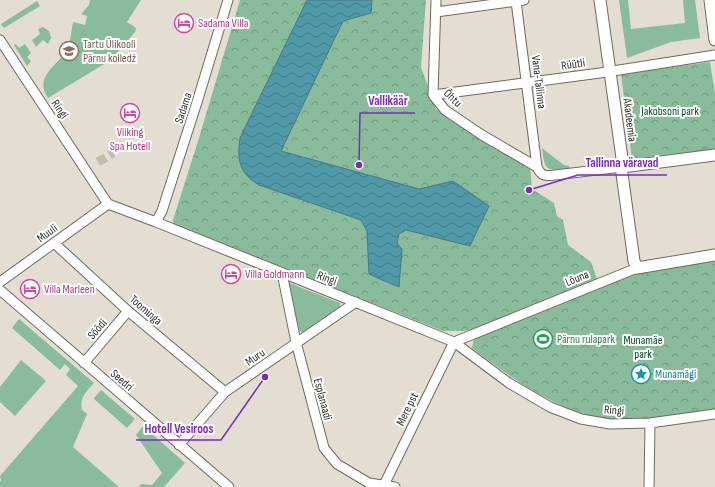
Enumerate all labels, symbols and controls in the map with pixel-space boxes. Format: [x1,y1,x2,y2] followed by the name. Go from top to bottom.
[173,12,195,34] hotel icon: Sadama Villa
[198,16,249,31] place label: Sadama Villa
[83,37,137,66] place label: Tartu Ülikooli Pärnu kolledž
[58,40,80,62] school or university icon: Tartu Ülikooli Pärnu kolledž
[528,54,549,110] street label: Vana-Tallinna
[560,55,586,74] street label: Rüütli
[440,86,465,111] street label: Õhtu
[360,88,415,113] callout: Vallikäär
[171,90,196,126] street label: Sadama
[368,93,408,109] text: Vallikäär
[619,96,640,143] street label: Akadeemia
[48,97,71,122] street label: Ringi
[119,102,141,124] hotel icon: Viiking Spa Hotell
[640,104,699,119] park label: Jakobsoni park
[110,125,150,154] place label: Viiking Spa Hotell
[578,150,667,175] callout: Tallinna väravad
[585,155,659,171] text: Tallinna väravad
[34,221,61,246] street label: Muuli
[220,263,242,285] hotel icon: Villa Goldmann
[245,267,304,282] place label: Villa Goldmann
[563,267,592,290] street label: Lõuna
[315,268,339,289] street label: Ringi
[19,278,41,300] hotel icon: Villa Marleen
[44,282,95,297] place label: Villa Marleen
[126,292,165,329] street label: Toominga
[84,316,110,343] street label: Söödi
[532,328,554,350] sports icon: Pärnu rulapark
[557,332,615,347] place label: Pärnu rulapark
[623,333,663,362] park label: Munamäe park
[243,345,268,369] street label: Muru
[630,363,652,385] place icon: Munamägi
[107,366,136,394] street label: Seedri
[655,367,696,382] place label: Munamägi
[310,377,335,422] street label: Esplanaadi
[393,390,422,428] street label: Mere pst
[603,402,624,419] street label: Ringi
[136,415,221,440] callout: Hotell Vesiroos
[145,421,213,437] text: Hotell Vesiroos

